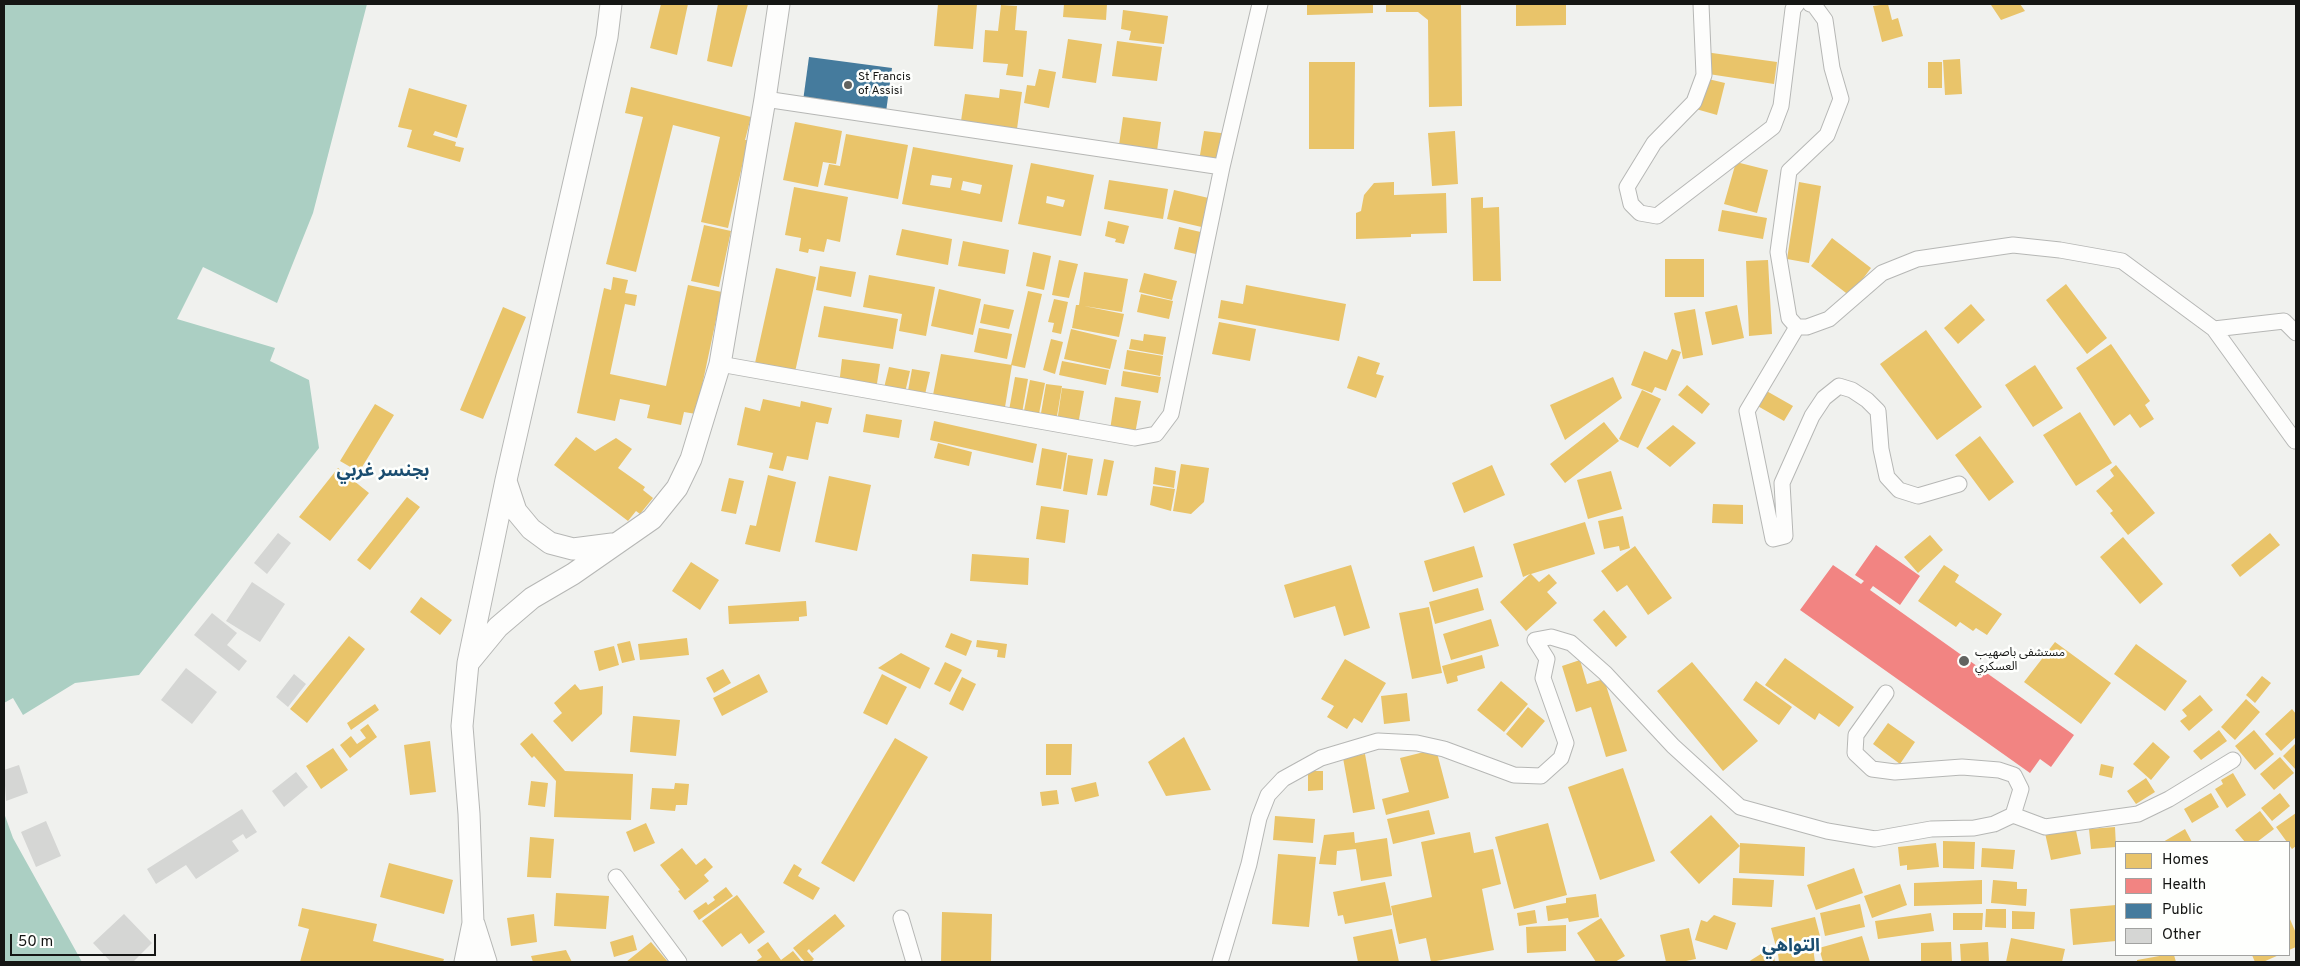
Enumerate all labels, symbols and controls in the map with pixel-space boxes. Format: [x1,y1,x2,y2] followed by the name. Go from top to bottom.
[858,71,911,99] place label: St Francis of Assisi
[842,79,854,91] marker: St Francis of Assisi
[336,461,430,483] district label: بجنسر غربي
[1975,647,2065,675] place label: مستشفى باصهيب العسكري
[1957,654,1971,668] marker: مستشفى باصهيب العسكري
[2115,841,2290,956] legend
[2162,851,2209,870] text: Homes
[2162,876,2206,895] text: Health
[2162,901,2203,920] text: Public
[12,924,159,956] scale bar
[2162,926,2201,945] text: Other
[18,933,53,952] text: 50 m
[1762,936,1820,958] district label: التواهي

